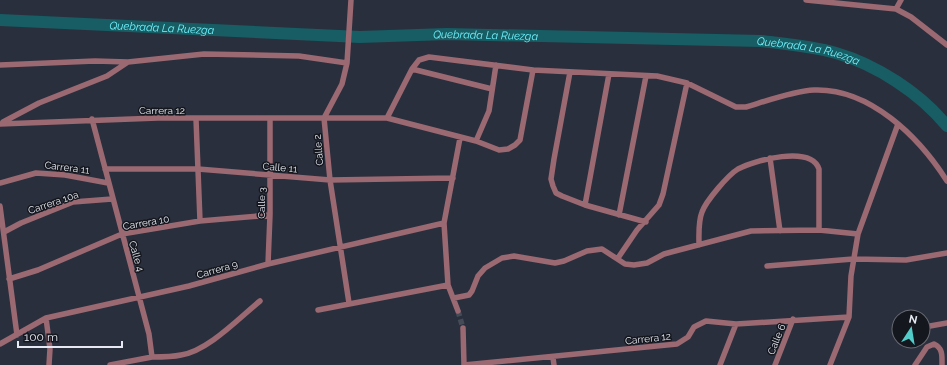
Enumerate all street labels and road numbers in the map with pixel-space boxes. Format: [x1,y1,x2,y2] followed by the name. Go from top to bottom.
[139,105,185,116] street label: Carrera 12
[312,134,325,166] street label: Calle 2
[44,159,91,176] street label: Carrera 11
[262,161,298,175] street label: Calle 11
[256,187,267,219] street label: Calle 3
[27,189,80,216] street label: Carrera 10a
[122,213,170,232] street label: Carrera 10
[127,239,146,273] street label: Calle 4
[195,258,239,281] street label: Carrera 9
[765,322,788,356] street label: Calle 6
[625,331,672,346] street label: Carrera 12

